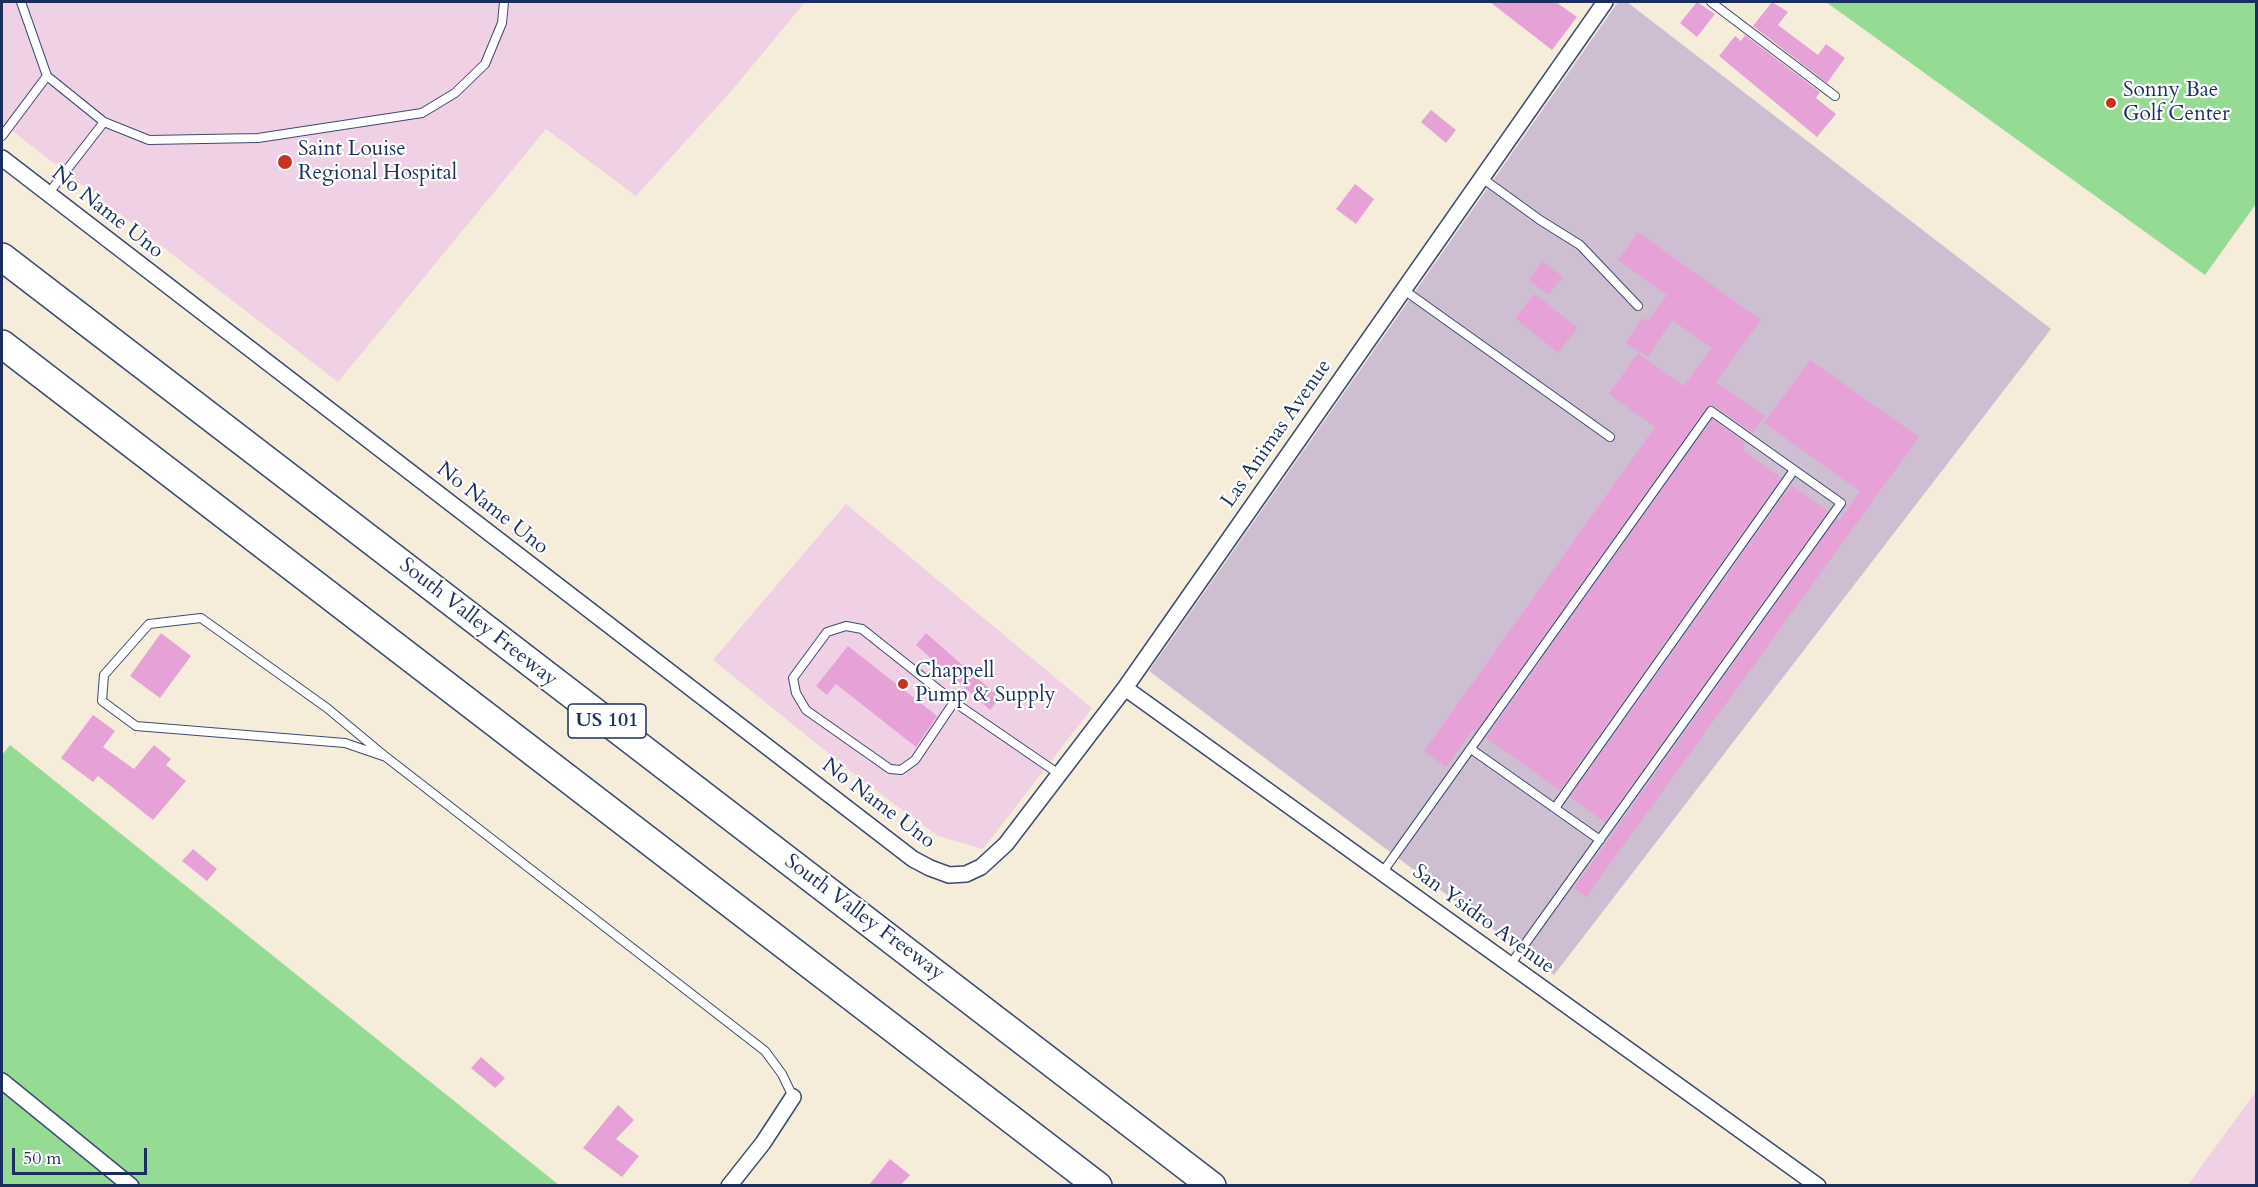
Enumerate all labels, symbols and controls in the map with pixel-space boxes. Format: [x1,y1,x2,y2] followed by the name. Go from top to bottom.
[2123,78,2230,128] place label: Sonny Bae Golf Center
[2104,96,2118,110] marker: Sonny Bae Golf Center
[298,137,457,187] place label: Saint Louise Regional Hospital
[276,153,294,171] marker: Saint Louise Regional Hospital
[46,161,168,265] street label: No Name Uno
[1217,355,1337,513] street label: Las Animas Avenue
[431,457,553,561] street label: No Name Uno
[394,553,562,693] street label: South Valley Freeway
[915,659,1056,709] place label: Chappell Pump & Supply
[896,677,910,691] marker: Chappell Pump & Supply
[568,704,646,738] road number: US 101
[816,753,940,855] street label: No Name Uno
[779,849,949,987] street label: South Valley Freeway
[1407,860,1559,980] street label: San Ysidro Avenue
[15,1136,150,1174] scale bar
[23,1146,62,1171] text: 50 m

